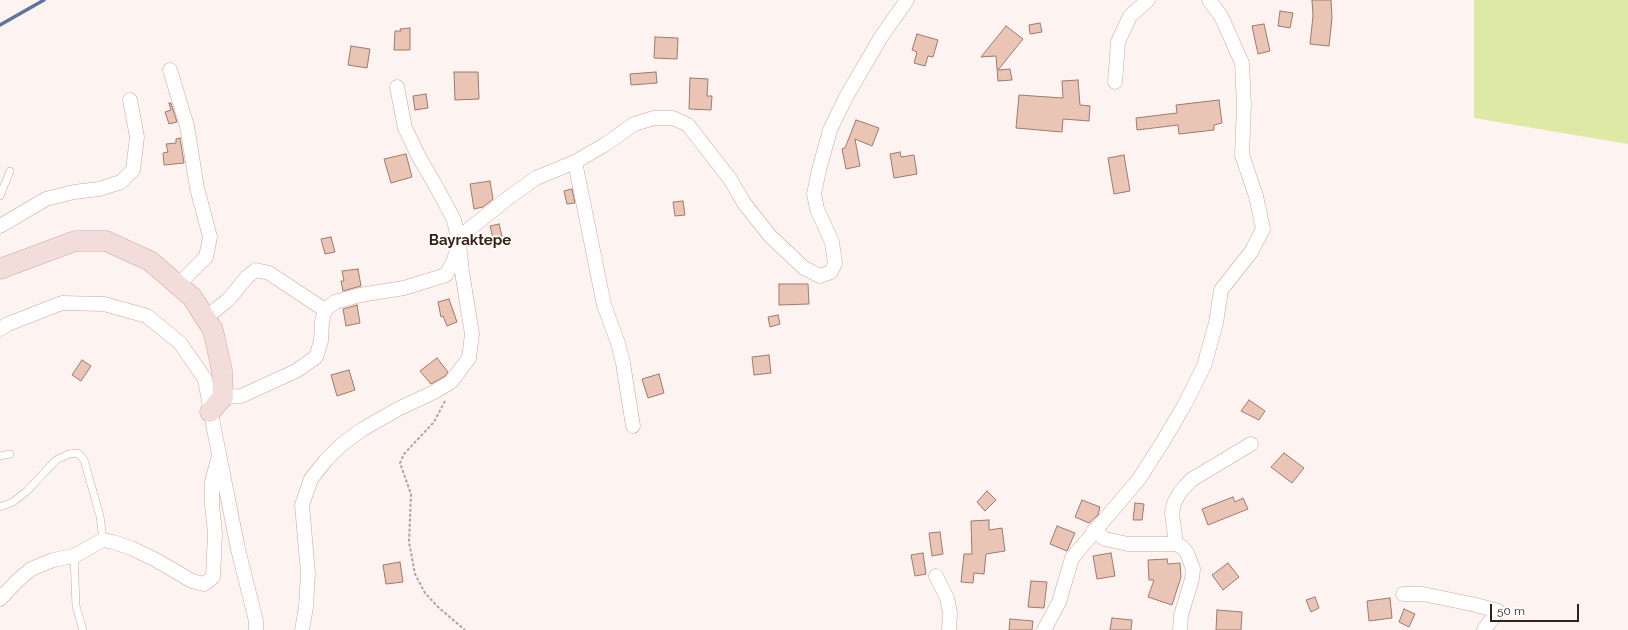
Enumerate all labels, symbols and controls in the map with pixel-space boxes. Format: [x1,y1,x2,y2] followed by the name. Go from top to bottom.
[429,231,511,249] district label: Bayraktepe
[1492,596,1581,622] scale bar
[1497,604,1525,618] text: 50 m

